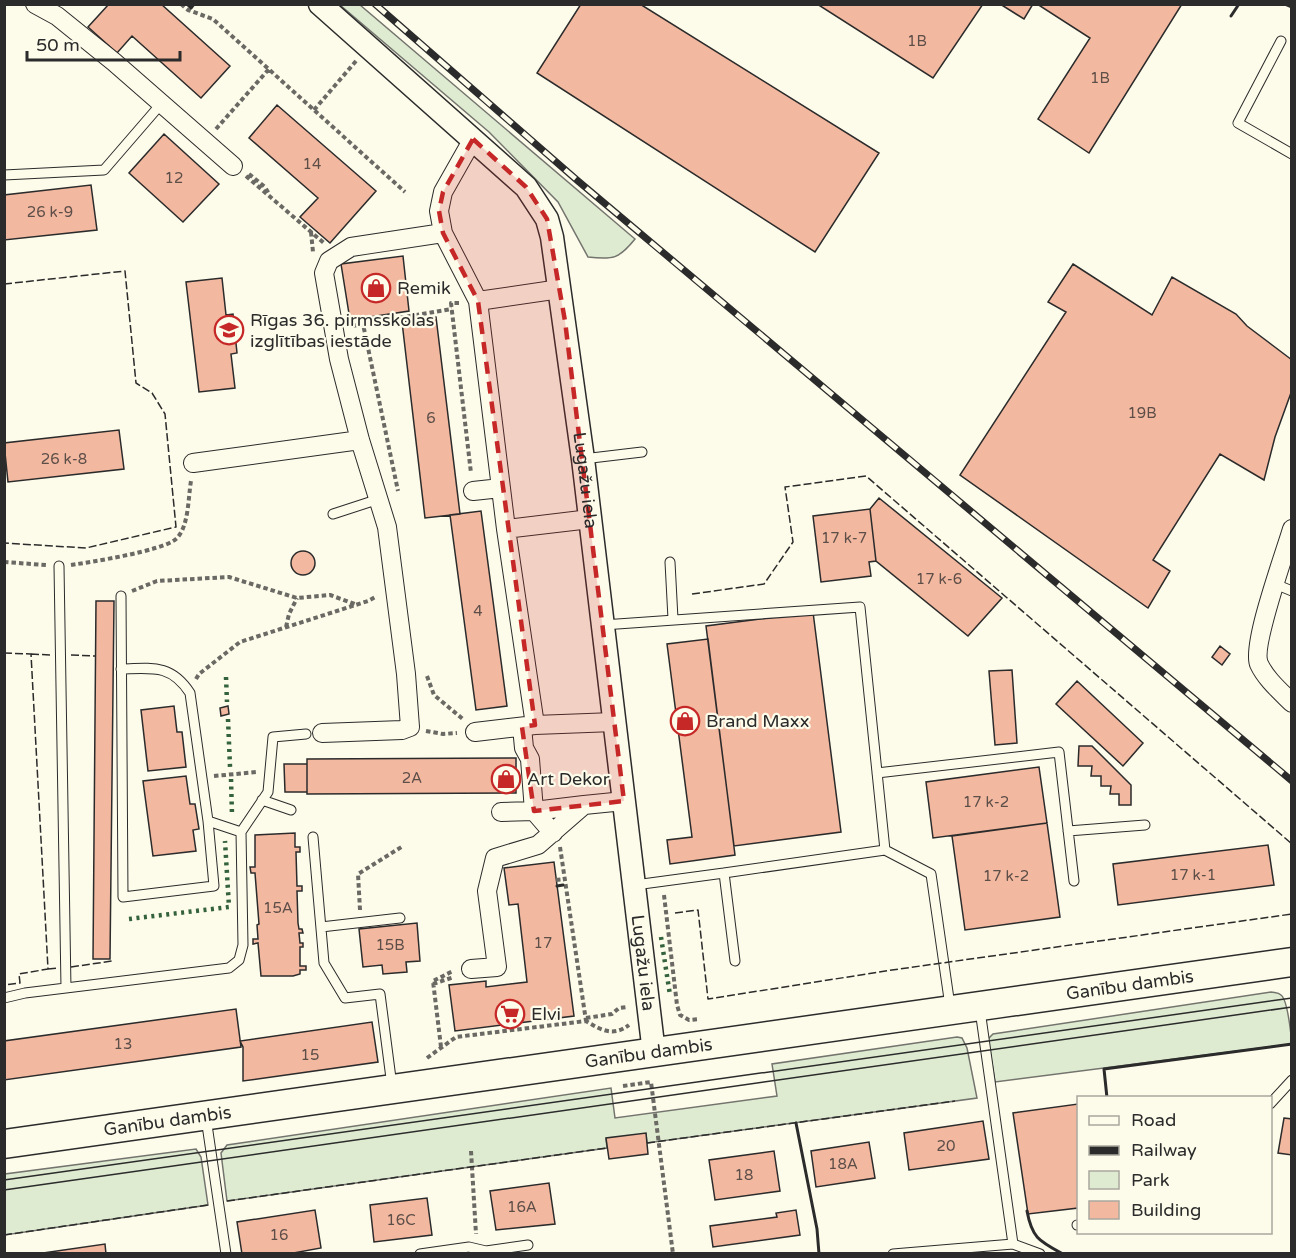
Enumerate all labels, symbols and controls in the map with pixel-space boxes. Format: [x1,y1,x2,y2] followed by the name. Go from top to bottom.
[27,24,180,62] scale bar
[907,32,927,50] house number: 1B
[36,34,80,56] text: 50 m
[1090,69,1110,87] house number: 1B
[303,155,321,173] house number: 14
[165,169,183,187] house number: 12
[27,203,73,221] house number: 26 k-9
[360,272,392,304] shop icon: Remik
[397,277,451,299] place label: Remik
[250,309,434,352] place label: Rīgas 36. pirmsskolas izglītības iestāde
[213,314,245,346] school or university icon: Rīgas 36. pirmsskolas izglītības iestāde
[1127,404,1157,422] house number: 19B
[426,409,436,427] house number: 6
[568,431,602,530] street label: Lugažu iela
[41,450,87,468] house number: 26 k-8
[821,529,867,547] house number: 17 k-7
[916,570,962,588] house number: 17 k-6
[473,602,483,620] house number: 4
[669,705,701,737] shop icon: Brand Maxx
[706,710,810,732] place label: Brand Maxx
[490,763,522,795] shop icon: Art Dekor
[527,768,610,790] place label: Art Dekor
[402,769,422,787] house number: 2A
[963,793,1009,811] house number: 17 k-2
[1170,866,1216,884] house number: 17 k-1
[983,867,1029,885] house number: 17 k-2
[263,899,293,917] house number: 15A
[627,913,660,1012] street label: Lugažu iela
[534,934,552,952] house number: 17
[375,936,405,954] house number: 15B
[1065,965,1195,1005] street label: Ganību dambis
[494,998,526,1030] supermarket icon: Elvi
[531,1003,561,1025] place label: Elvi
[583,1033,714,1073] street label: Ganību dambis
[114,1035,132,1053] house number: 13
[301,1046,319,1064] house number: 15
[1077,1096,1272,1234] legend
[102,1101,233,1141] street label: Ganību dambis
[1131,1109,1176,1131] text: Road
[937,1137,955,1155] house number: 20
[1131,1139,1197,1161] text: Railway
[828,1155,858,1173] house number: 18A
[735,1166,753,1184] house number: 18
[1131,1169,1170,1191] text: Park
[507,1198,537,1216] house number: 16A
[1131,1199,1201,1221] text: Building
[386,1211,416,1229] house number: 16C
[270,1226,288,1244] house number: 16

